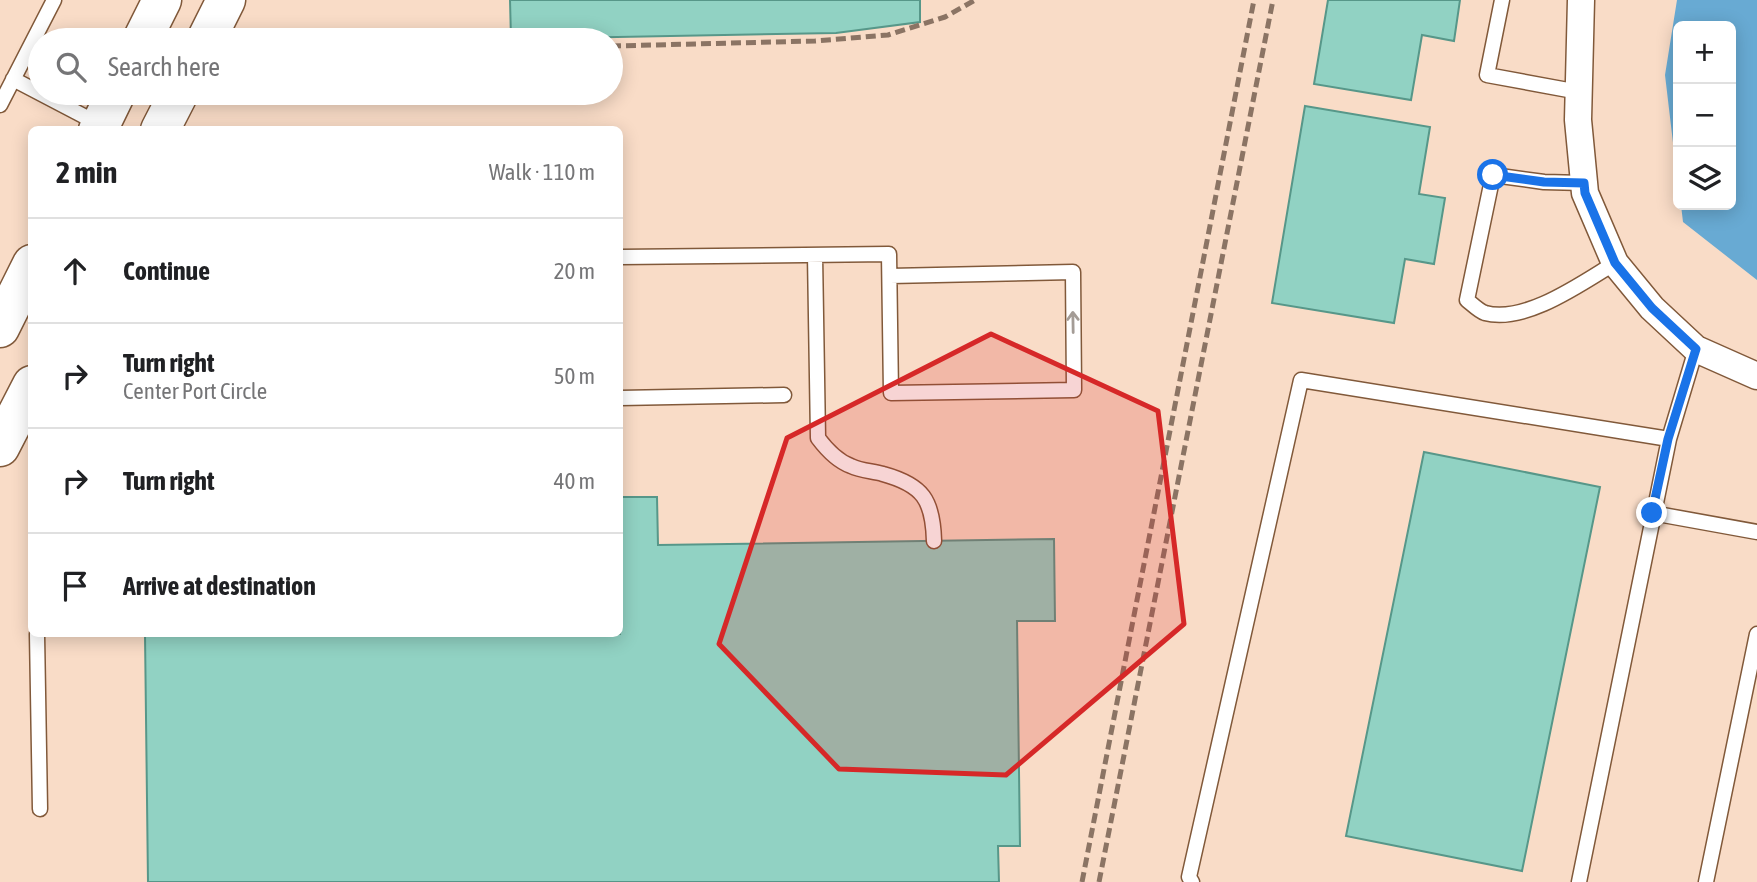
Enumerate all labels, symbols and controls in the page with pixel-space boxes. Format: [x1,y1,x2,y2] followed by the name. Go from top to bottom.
[1673,21,1736,210] map controls
[1673,21,1736,84] button: +
[28,28,623,105] search box
[52,48,90,86] icon: search
[108,52,220,82] text: Search here
[1673,84,1736,147] button: −
[1673,147,1736,210] button: layers
[56,155,117,189] text: 2 min
[489,159,595,185] text: Walk · 110 m
[1477,159,1508,190] route start
[56,252,94,290] icon: ahead
[123,256,210,286] text: Continue
[554,258,595,284] text: 20 m
[1067,311,1080,334] one-way arrow
[123,348,214,378] text: Turn right
[56,357,94,395] icon: right
[554,363,595,389] text: 50 m
[123,378,267,404] text: Center Port Circle
[56,462,94,500] icon: right
[123,466,214,496] text: Turn right
[554,468,595,494] text: 40 m
[1636,497,1667,528] route end
[56,567,94,605] icon: arrive
[123,571,316,601] text: Arrive at destination

